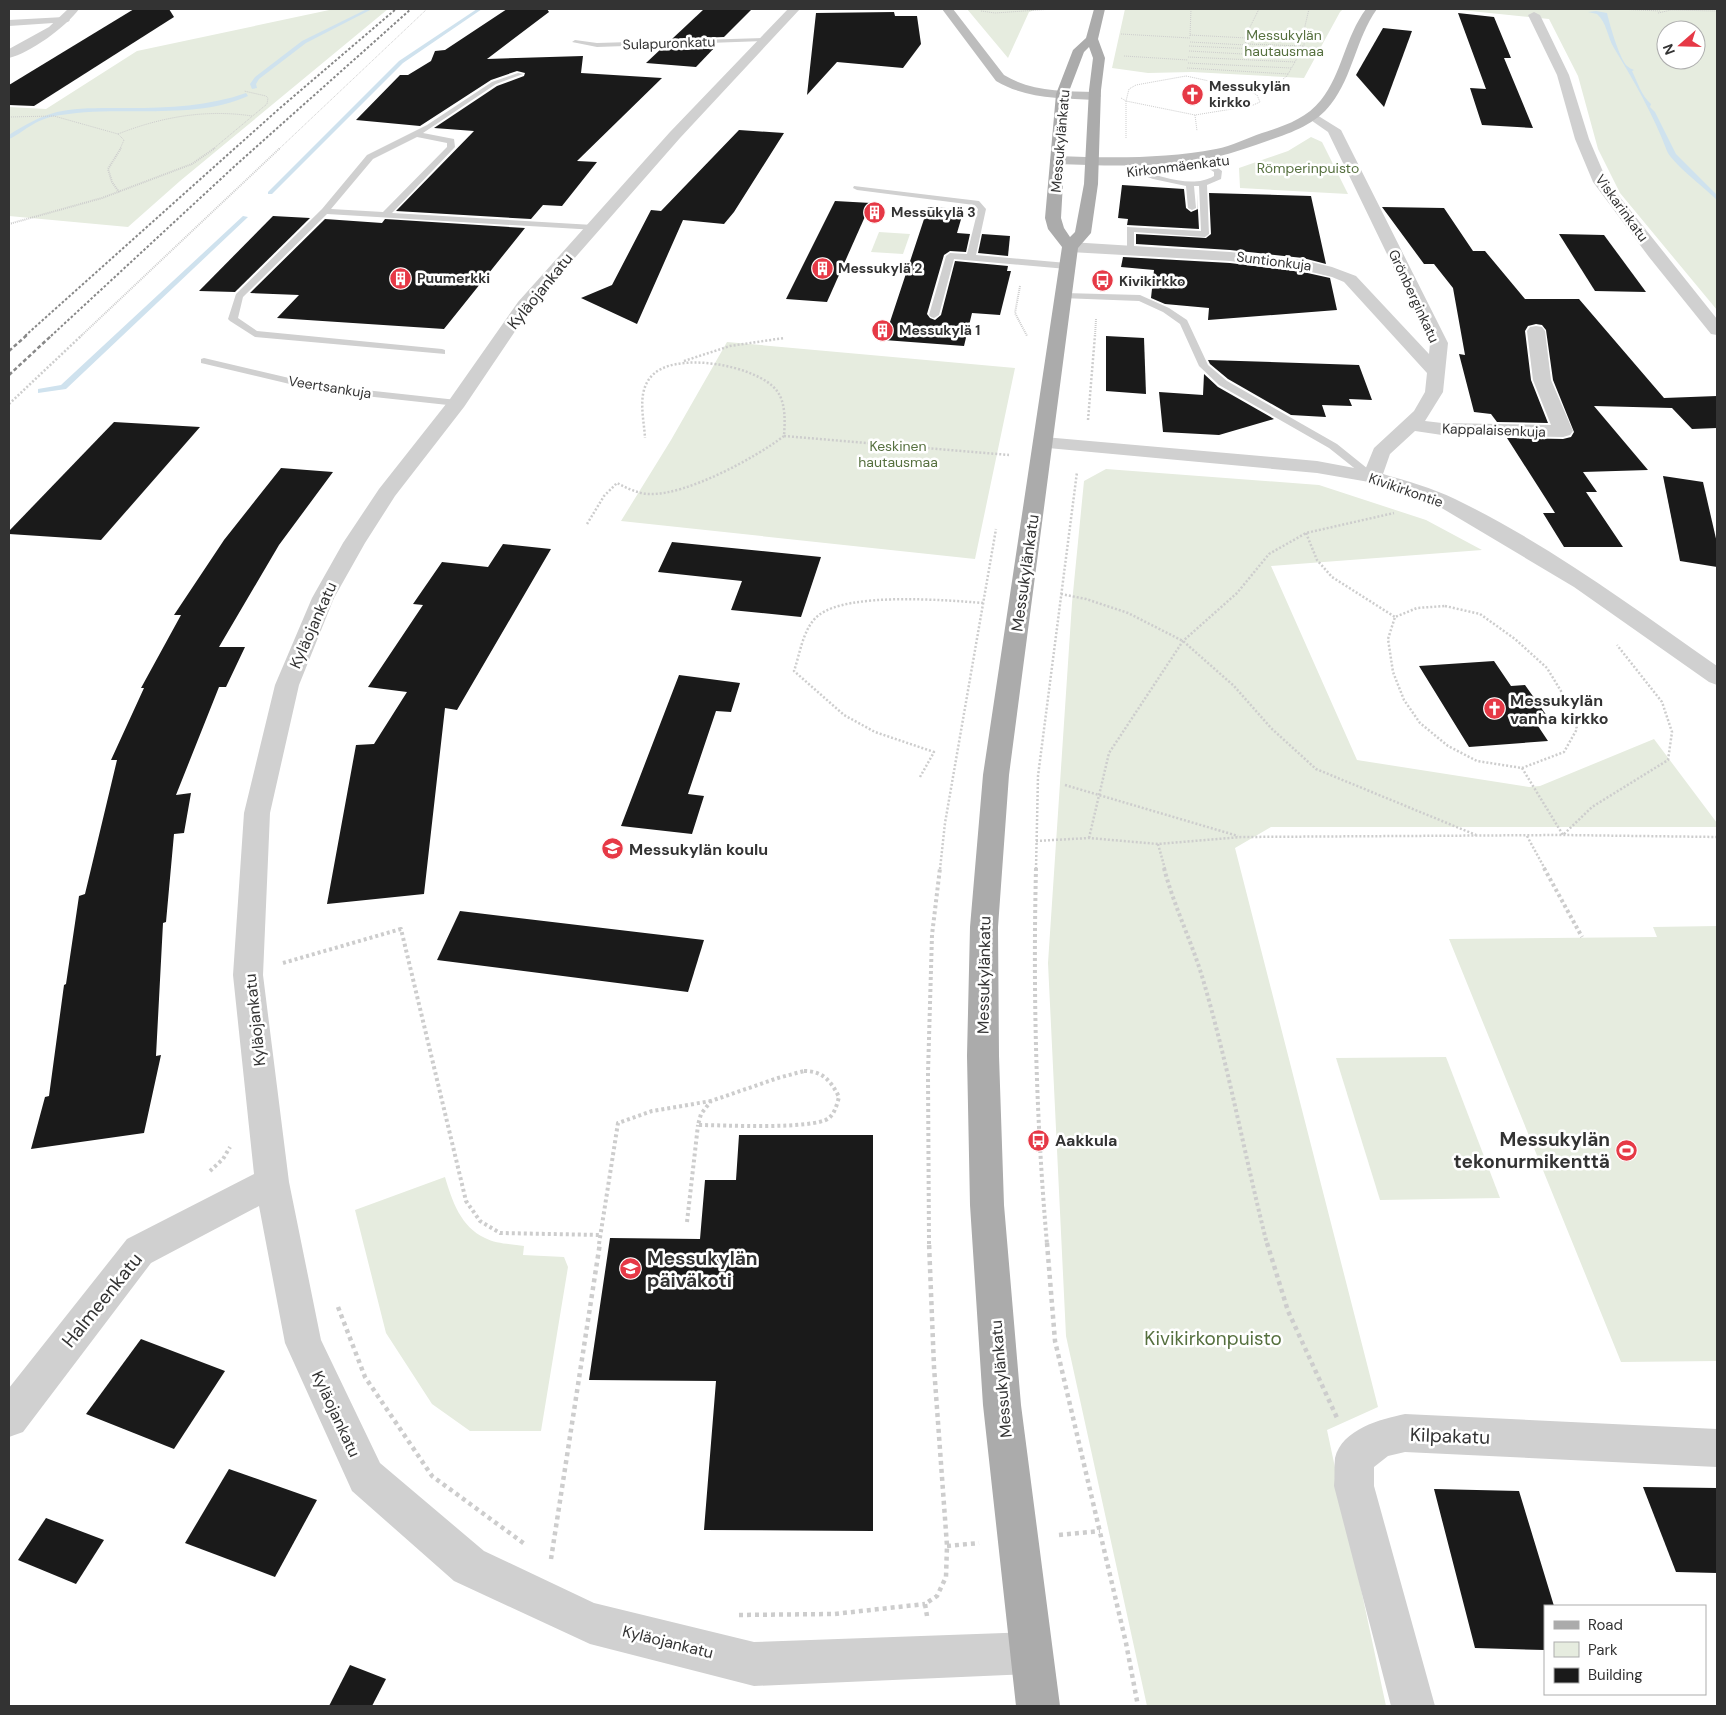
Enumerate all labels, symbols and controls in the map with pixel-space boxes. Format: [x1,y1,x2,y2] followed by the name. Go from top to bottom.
[1656,20,1706,70] north arrow
[1244,26,1324,60] park label: Messukylän hautausmaa
[622,32,716,54] street label: Sulapuronkatu
[1659,42,1679,57] text: N
[1209,77,1290,111] place label: Messukylän kirkko
[1181,82,1205,106] church icon: Messukylän kirkko
[1047,89,1073,193] street label: Messukylänkatu
[1125,151,1231,181] street label: Kirkonmäenkatu
[1257,159,1359,177] park label: Römperinpuisto
[1592,171,1652,245] street label: Viskarinkatu
[863,200,887,224] building icon: Messukylä 3
[891,203,976,221] place label: Messukylä 3
[1235,247,1313,275] street label: Suntionkuja
[1385,247,1443,345] street label: Grönberginkatu
[503,248,577,334] street label: Kyläojankatu
[810,256,834,280] building icon: Messukylä 2
[838,259,922,277] place label: Messukylä 2
[389,266,413,290] building icon: Puumerkki
[417,269,490,287] place label: Puumerkki
[1091,269,1115,293] bus stop icon: Kivikirkko
[1119,272,1186,290] place label: Kivikirkko
[871,318,895,342] building icon: Messukylä 1
[899,321,980,339] place label: Messukylä 1
[287,372,373,402] street label: Veertsankuja
[1442,419,1546,441] street label: Kappalaisenkuja
[858,437,938,471] park label: Keskinen hautausmaa
[1366,469,1446,511] street label: Kivikirkontie
[1006,513,1044,633] street label: Messukylänkatu
[285,578,341,672] street label: Kyläojankatu
[1510,690,1609,729] place label: Messukylän vanha kirkko
[1482,697,1506,721] church icon: Messukylän vanha kirkko
[601,837,625,861] school or university icon: Messukylän koulu
[629,839,768,860] place label: Messukylän koulu
[972,916,996,1034] street label: Messukylänkatu
[240,973,270,1067] street label: Kyläojankatu
[1454,1127,1610,1174] place label: Messukylän tekonurmikenttä
[1027,1128,1051,1152] bus stop icon: Aakkula
[1055,1130,1117,1151] place label: Aakkula
[1614,1138,1638,1162] sports icon: Messukylän tekonurmikenttä
[647,1246,758,1293] place label: Messukylän päiväkoti
[56,1248,148,1352] street label: Halmeenkatu
[619,1257,643,1281] school or university icon: Messukylän päiväkoti
[985,1319,1017,1439] street label: Messukylänkatu
[1144,1326,1282,1351] park label: Kivikirkonpuisto
[307,1367,365,1461] street label: Kyläojankatu
[1410,1422,1490,1450] street label: Kilpakatu
[1544,1605,1706,1695] legend
[1588,1615,1623,1635] text: Road
[620,1621,716,1663] street label: Kyläojankatu
[1588,1640,1618,1660] text: Park
[1588,1665,1643,1685] text: Building

